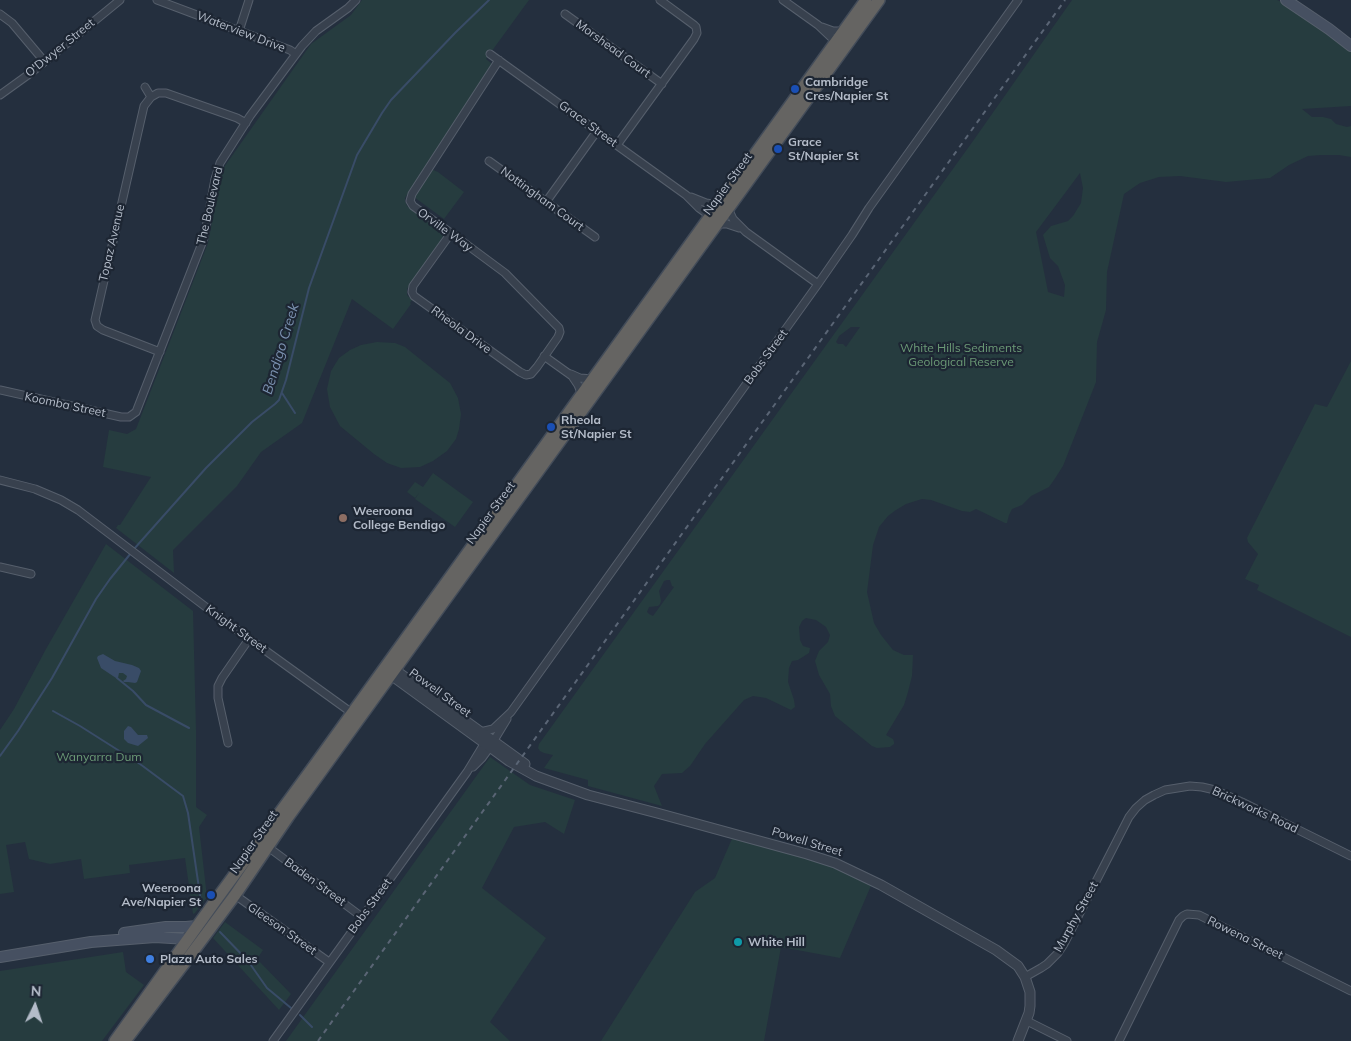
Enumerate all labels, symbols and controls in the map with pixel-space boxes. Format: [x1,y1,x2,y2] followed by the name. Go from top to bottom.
[195,9,287,55] street label: Waterview Drive
[22,16,98,80] street label: O'Dwyer Street
[573,17,653,81] street label: Morshead Court
[805,75,888,103] place label: Cambridge Cres/Napier St
[789,83,801,95] marker: Cambridge Cres/Napier St
[556,98,620,150] street label: Grace Street
[788,135,858,163] place label: Grace St/Napier St
[772,143,784,155] marker: Grace St/Napier St
[701,150,755,218] street label: Napier Street
[498,164,586,234] street label: Nottingham Court
[194,165,226,247] street label: The Boulevard
[96,203,128,283] street label: Topaz Avenue
[415,205,475,255] street label: Orville Way
[259,302,303,396] water label: Bendigo Creek
[428,303,494,357] street label: Rheola Drive
[741,327,791,387] street label: Bobs Street
[900,341,1022,369] park label: White Hills Sediments Geological Reserve
[23,389,107,421] street label: Koomba Street
[561,413,631,441] place label: Rheola St/Napier St
[545,421,557,433] marker: Rheola St/Napier St
[464,479,518,547] street label: Napier Street
[353,504,445,532] place label: Weeroona College Bendigo
[337,512,349,524] marker: Weeroona College Bendigo
[203,602,269,656] street label: Knight Street
[406,666,474,720] street label: Powell Street
[56,750,142,764] park label: Wanyarra Dum
[1210,784,1300,836] street label: Brickworks Road
[227,808,281,876] street label: Napier Street
[770,824,844,860] street label: Powell Street
[281,855,349,909] street label: Baden Street
[345,876,395,936] street label: Bobs Street
[1051,879,1101,955] street label: Murphy Street
[122,881,201,909] place label: Weeroona Ave/Napier St
[205,889,217,901] marker: Weeroona Ave/Napier St
[245,900,319,958] street label: Gleeson Street
[1205,913,1285,963] street label: Rowena Street
[748,935,805,949] place label: White Hill
[732,936,744,948] marker: White Hill
[160,952,257,966] place label: Plaza Auto Sales
[144,953,156,965] marker: Plaza Auto Sales
[10,981,60,1031] north arrow
[30,982,42,1000] text: N

